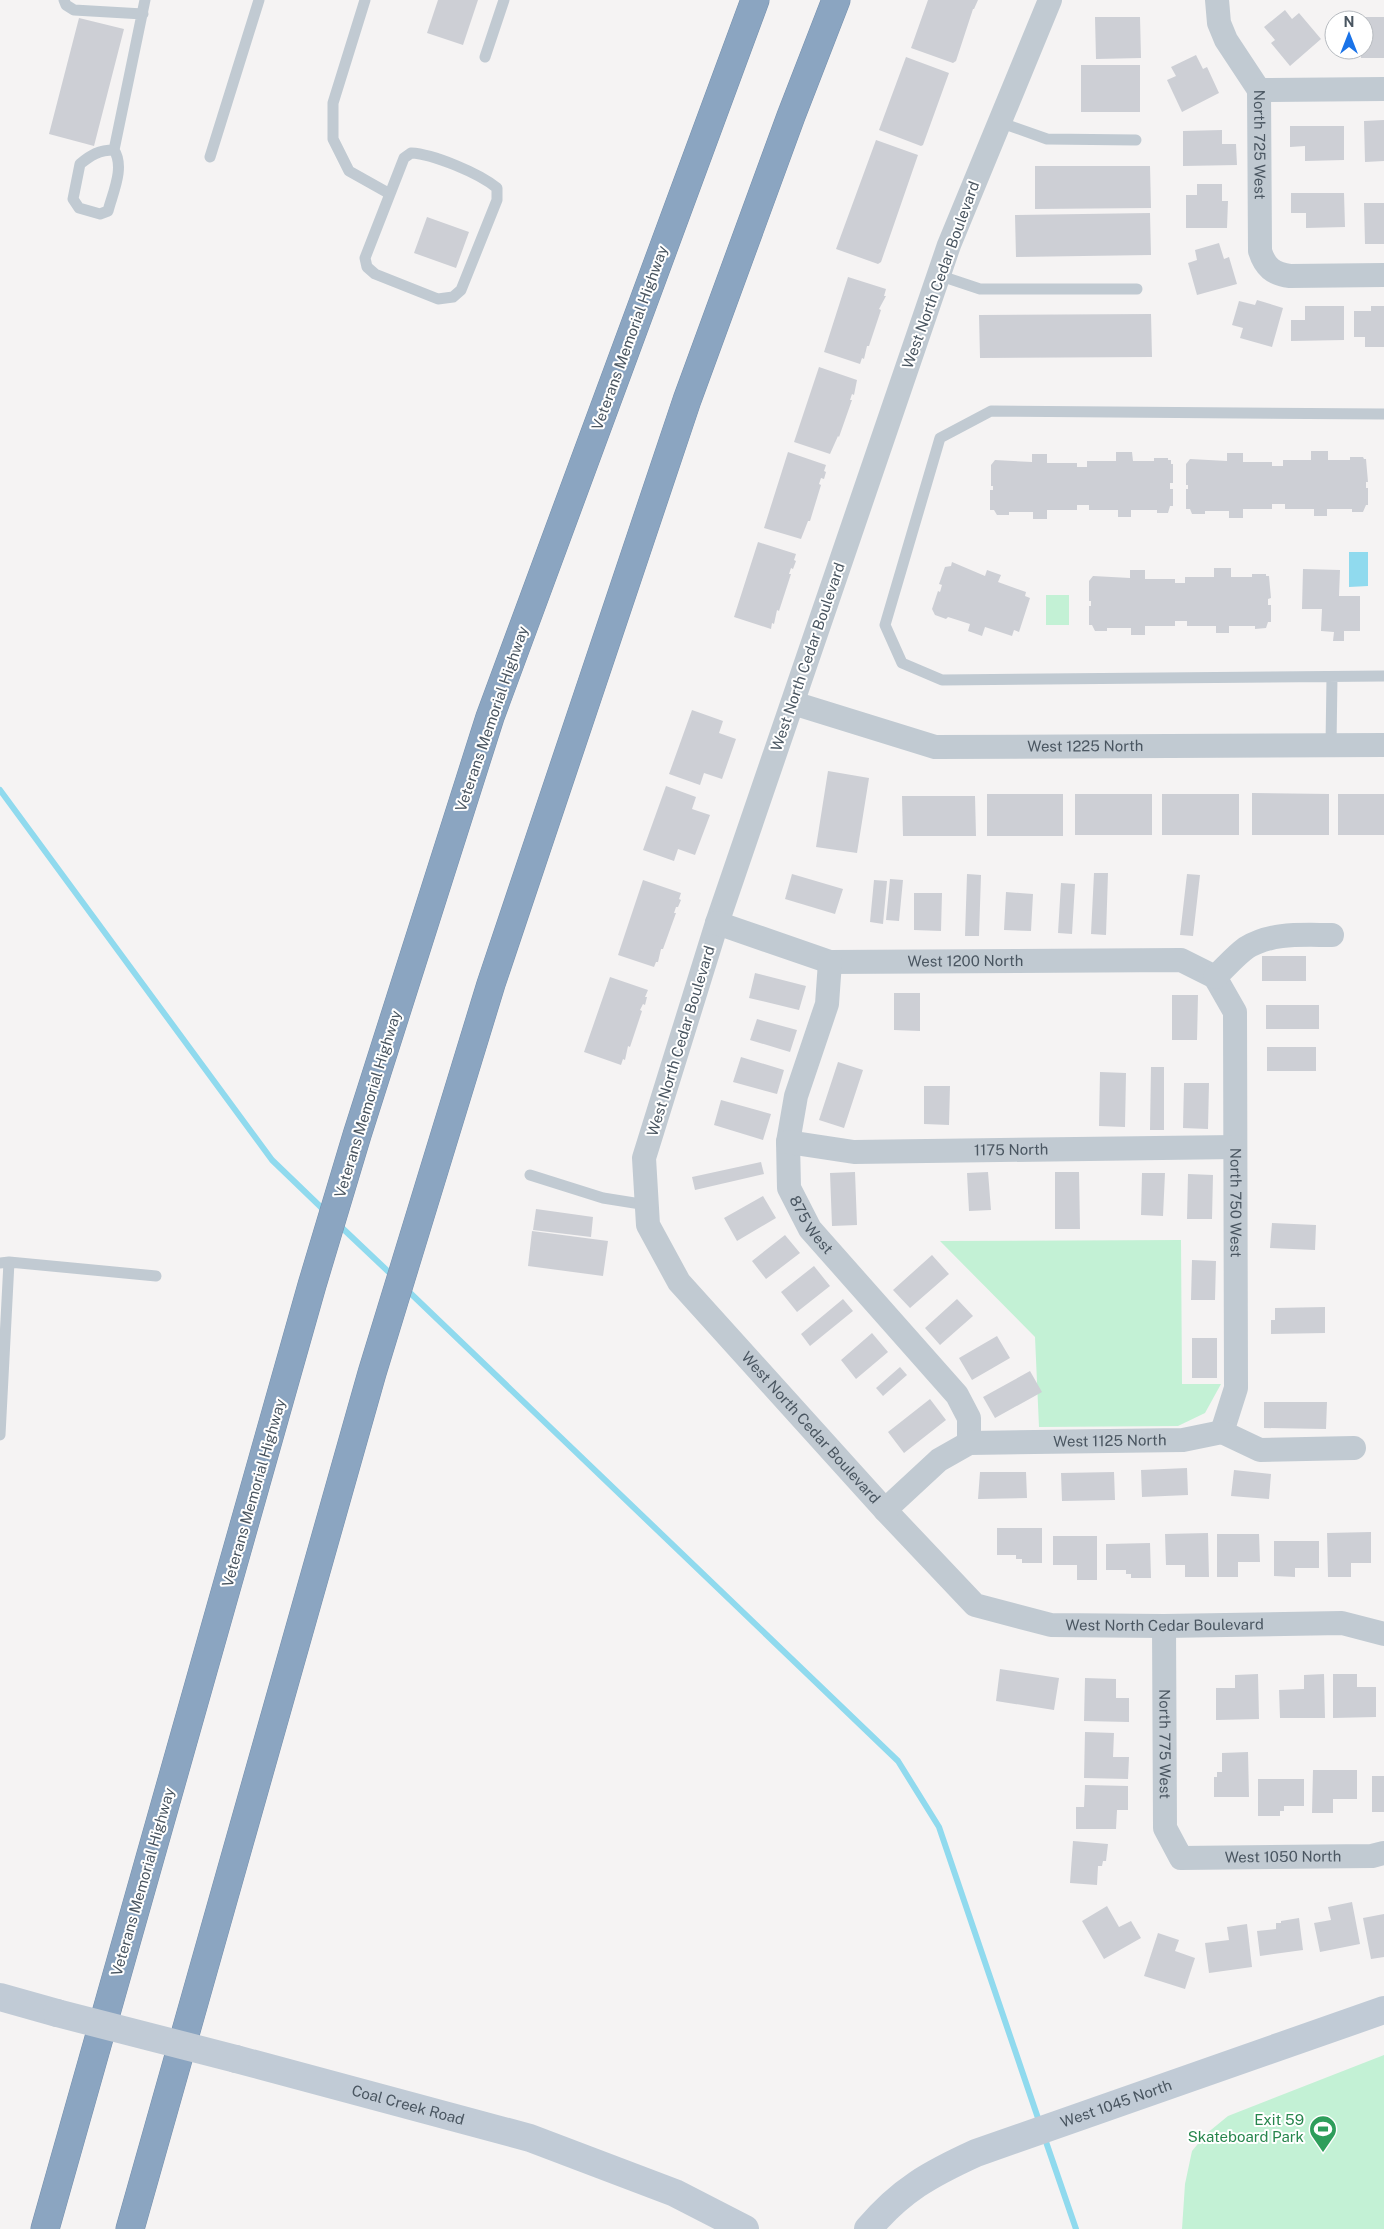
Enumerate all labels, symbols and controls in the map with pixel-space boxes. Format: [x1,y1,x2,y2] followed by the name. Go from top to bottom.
[1324,10,1374,60] north arrow
[1344,14,1354,30] text: N
[1251,90,1269,200] street label: North 725 West
[899,179,982,371] street label: West North Cedar Boulevard
[588,243,671,432] street label: Veterans Memorial Highway
[767,560,848,753] street label: West North Cedar Boulevard
[452,624,531,814] street label: Veterans Memorial Highway
[1027,737,1143,755] street label: West 1225 North
[643,944,718,1138] street label: West North Cedar Boulevard
[907,952,1023,970] street label: West 1200 North
[331,1008,404,1200] street label: Veterans Memorial Highway
[974,1140,1049,1158] street label: 1175 North
[1227,1148,1245,1258] street label: North 750 West
[786,1193,837,1257] street label: 875 West
[738,1348,884,1507] street label: West North Cedar Boulevard
[218,1397,289,1589] street label: Veterans Memorial Highway
[1053,1431,1167,1450] street label: West 1125 North
[1065,1615,1264,1634] street label: West North Cedar Boulevard
[1156,1689,1174,1799] street label: North 775 West
[107,1786,178,1978] street label: Veterans Memorial Highway
[1225,1847,1341,1866] street label: West 1050 North
[1058,2076,1174,2131] street label: West 1045 North
[350,2081,466,2128] street label: Coal Creek Road
[1188,2111,1304,2145] place label: Exit 59 Skateboard Park
[1308,2114,1338,2153] sports icon: Exit 59 Skateboard Park

